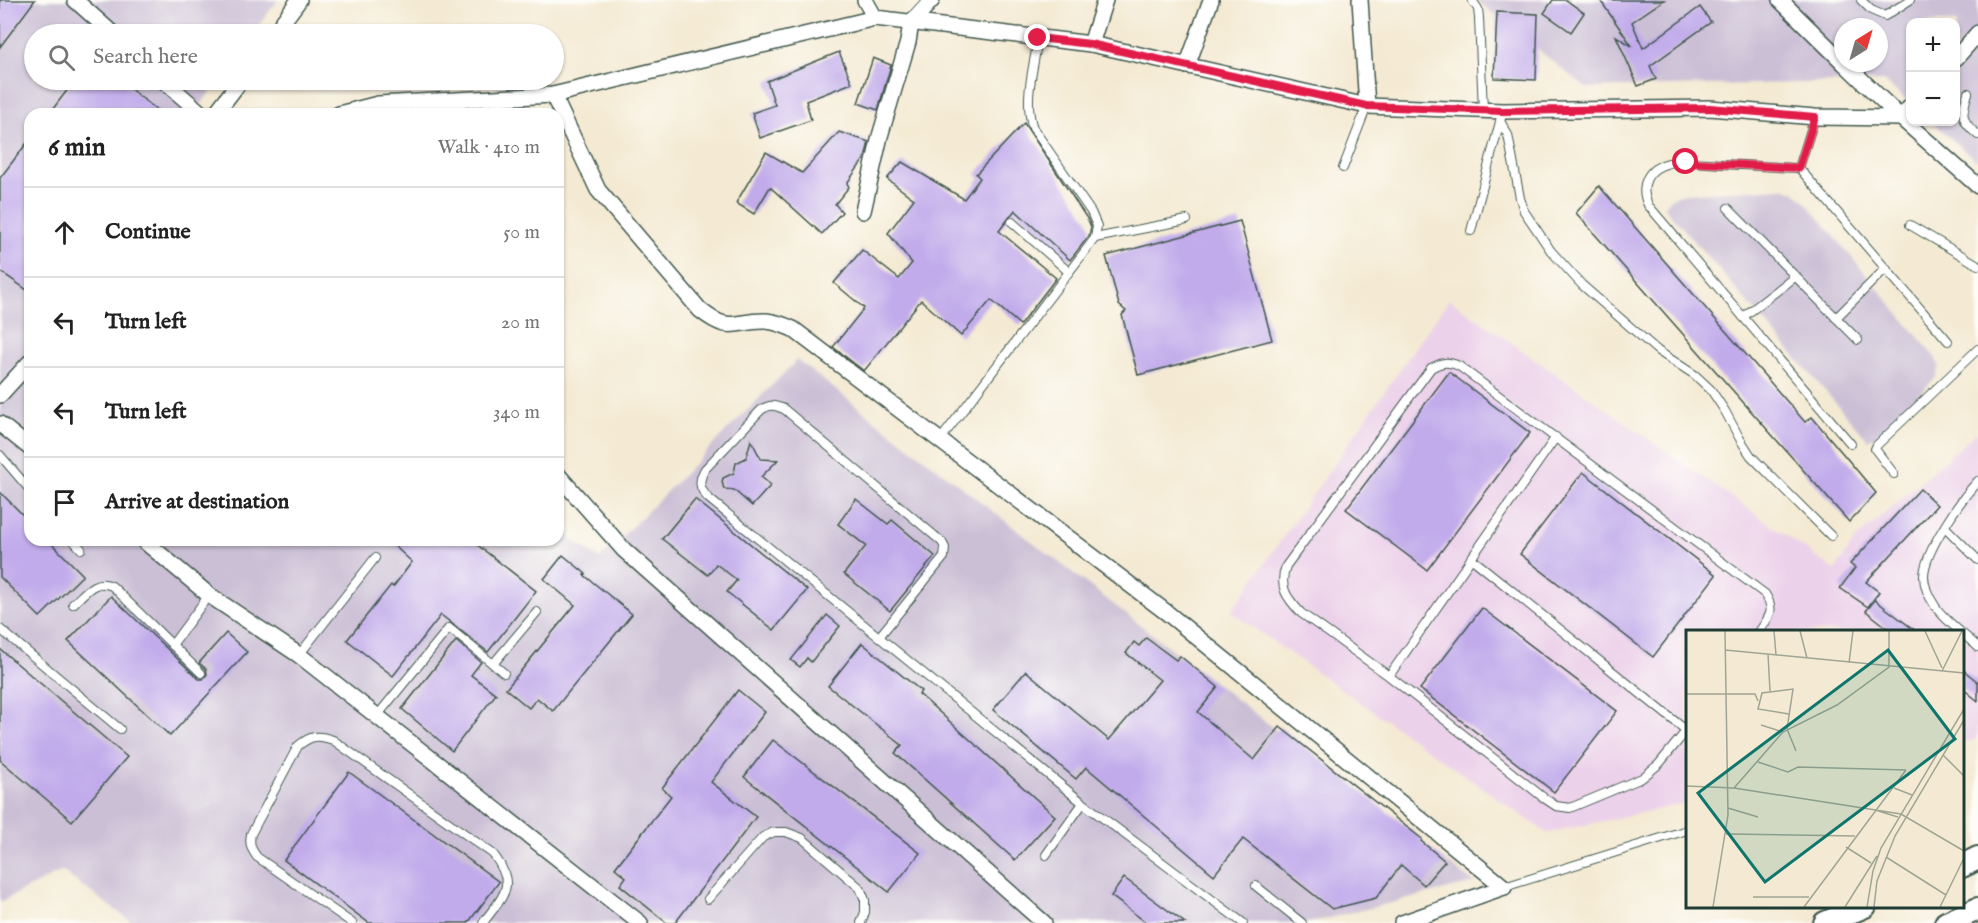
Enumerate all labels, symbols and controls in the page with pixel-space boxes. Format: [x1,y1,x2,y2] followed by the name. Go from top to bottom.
[1834,18,1888,72] north arrow
[1906,18,1960,126] map controls
[1906,18,1960,72] button: +
[24,24,564,90] search box
[1024,24,1050,50] route end
[45,41,78,74] icon: search
[93,43,198,71] text: Search here
[1906,72,1960,126] button: −
[48,131,106,164] text: 6 min
[437,135,540,160] text: Walk · 410 m
[1672,148,1698,174] route start
[48,216,81,249] icon: ahead
[105,218,191,246] text: Continue
[503,220,540,245] text: 50 m
[48,306,81,339] icon: left
[105,308,187,336] text: Turn left
[501,310,540,335] text: 20 m
[48,396,81,429] icon: left
[105,398,187,426] text: Turn left
[493,400,540,425] text: 340 m
[48,486,81,519] icon: arrive
[105,488,289,516] text: Arrive at destination
[1686,630,1963,908] inset map

